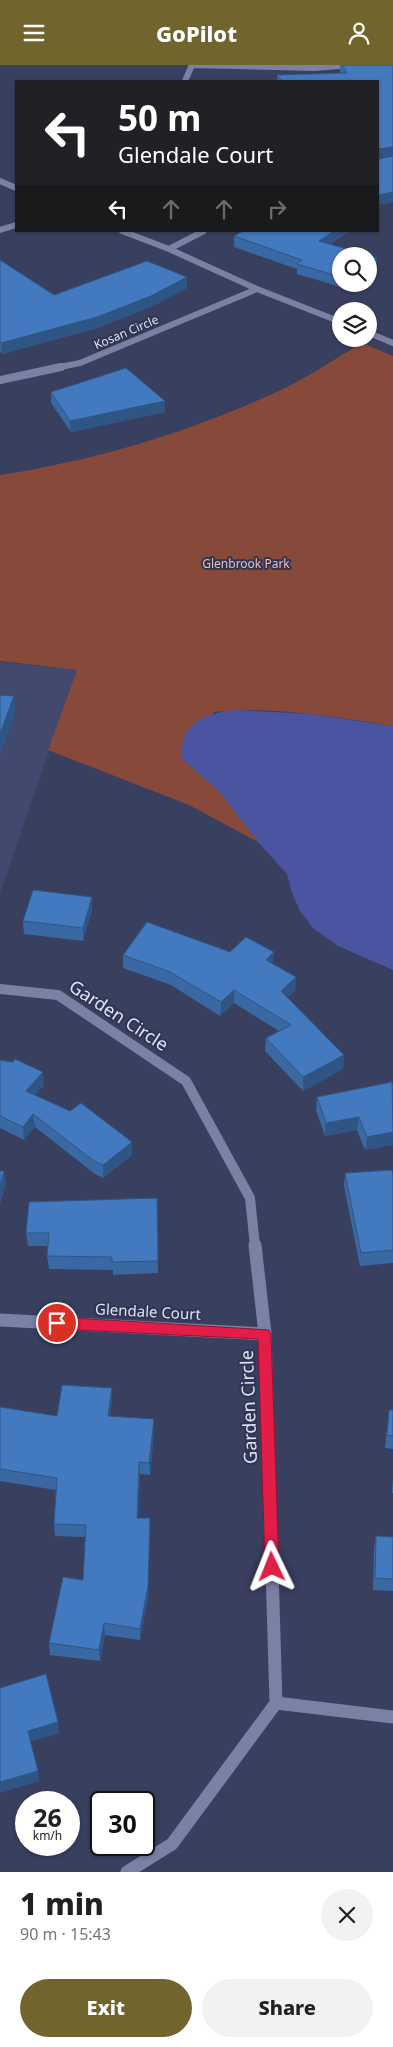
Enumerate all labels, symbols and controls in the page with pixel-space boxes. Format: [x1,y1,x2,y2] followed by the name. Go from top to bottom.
[156,18,237,48] text: GoPilot
[20,19,48,47] icon: menu
[345,19,373,47] icon: person
[118,94,201,141] text: 50 m
[35,100,100,165] icon: left
[118,139,273,169] text: Glendale Court
[104,195,132,223] icon: left
[157,195,185,223] icon: ahead
[210,195,238,223] icon: ahead
[263,195,291,223] icon: right
[332,247,377,347] map controls
[332,247,377,292] button: search
[332,302,377,347] button: layers
[91,311,161,353] street label: Kosan Circle
[202,555,290,572] park label: Glenbrook Park
[65,974,173,1056] street label: Garden Circle
[95,1298,202,1324] street label: Glendale Court
[36,1302,78,1344] pin
[43,1309,71,1337] icon: arrive
[234,1350,262,1464] street label: Garden Circle
[245,1540,297,1592] position arrow
[90,1791,155,1856] speed limit sign: 30
[33,1800,62,1834] text: 26
[33,1827,62,1844] text: km/h
[20,1883,104,1924] text: 1 min
[321,1889,373,1941] button: close
[20,1923,111,1945] text: 90 m · 15:43
[20,1979,192,2037] button: Exit
[202,1979,373,2037] button: Share

